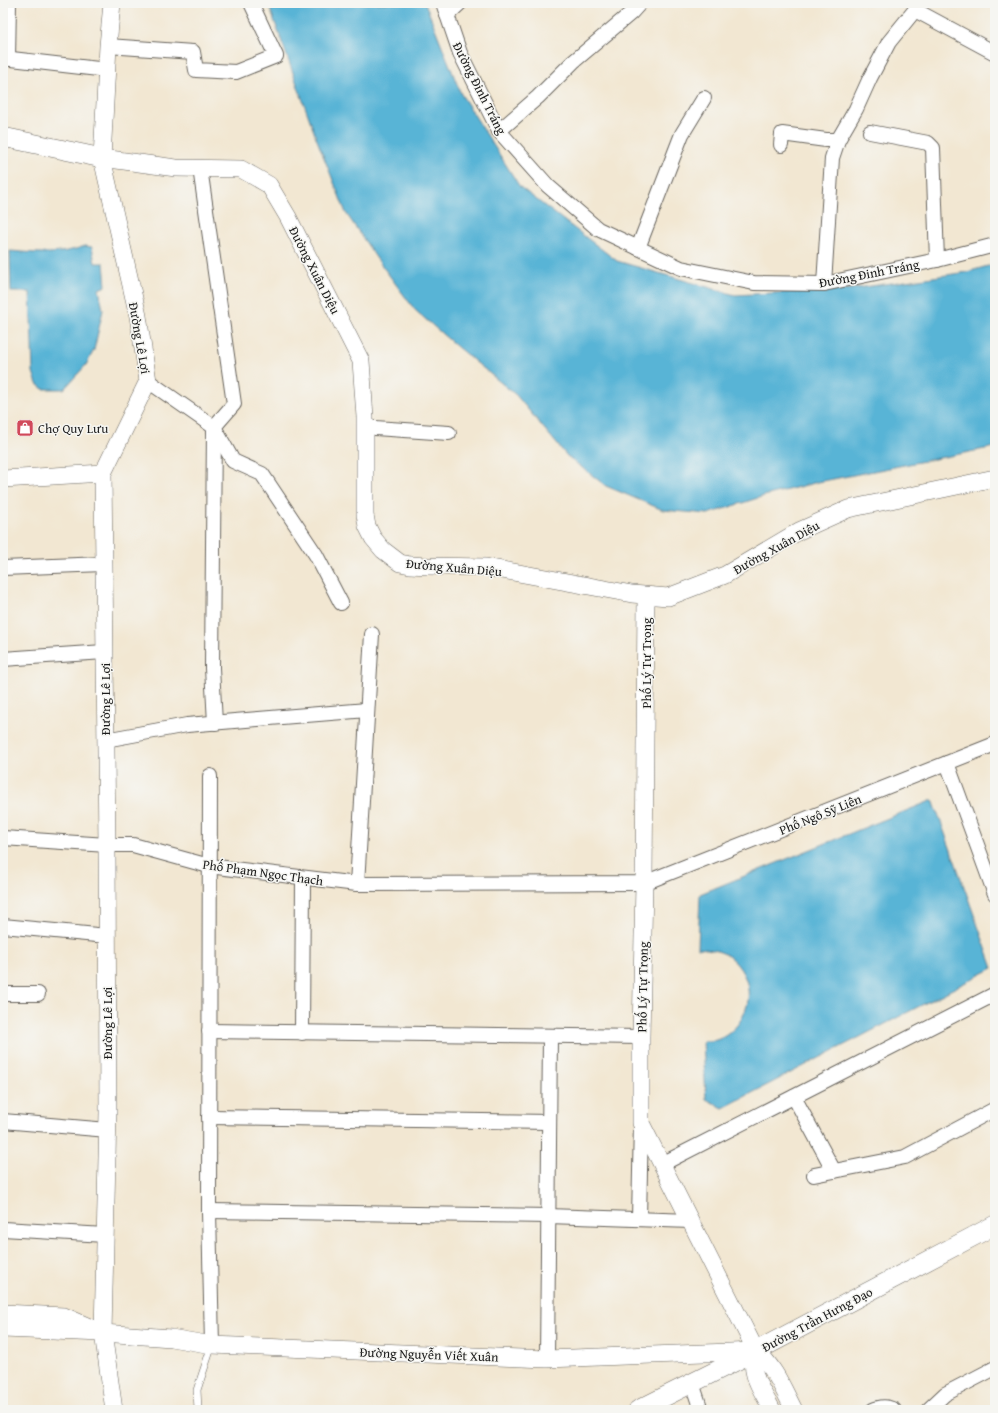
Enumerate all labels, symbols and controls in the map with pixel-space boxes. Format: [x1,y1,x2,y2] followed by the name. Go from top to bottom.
[448,39,511,138] street label: Đường Đinh Tráng
[284,223,345,317] street label: Đường Xuân Diệu
[817,254,921,293] street label: Đường Đinh Tráng
[124,301,155,376] street label: Đường Lê Lợi
[15,418,35,438] shop icon: Chợ Quy Lưu
[38,419,108,438] place label: Chợ Quy Lưu
[730,516,823,579] street label: Đường Xuân Diệu
[405,554,503,581] street label: Đường Xuân Diệu
[637,617,656,708] street label: Phố Lý Tự Trọng
[96,662,115,735] street label: Đường Lê Lợi
[776,789,865,840] street label: Phố Ngô Sỹ Liên
[201,855,325,890] street label: Phố Phạm Ngọc Thạch
[632,941,653,1033] street label: Phố Lý Tự Trọng
[98,986,117,1059] street label: Đường Lê Lợi
[758,1282,876,1357] street label: Đường Trần Hưng Đạo
[359,1343,499,1366] street label: Đường Nguyễn Viết Xuân

